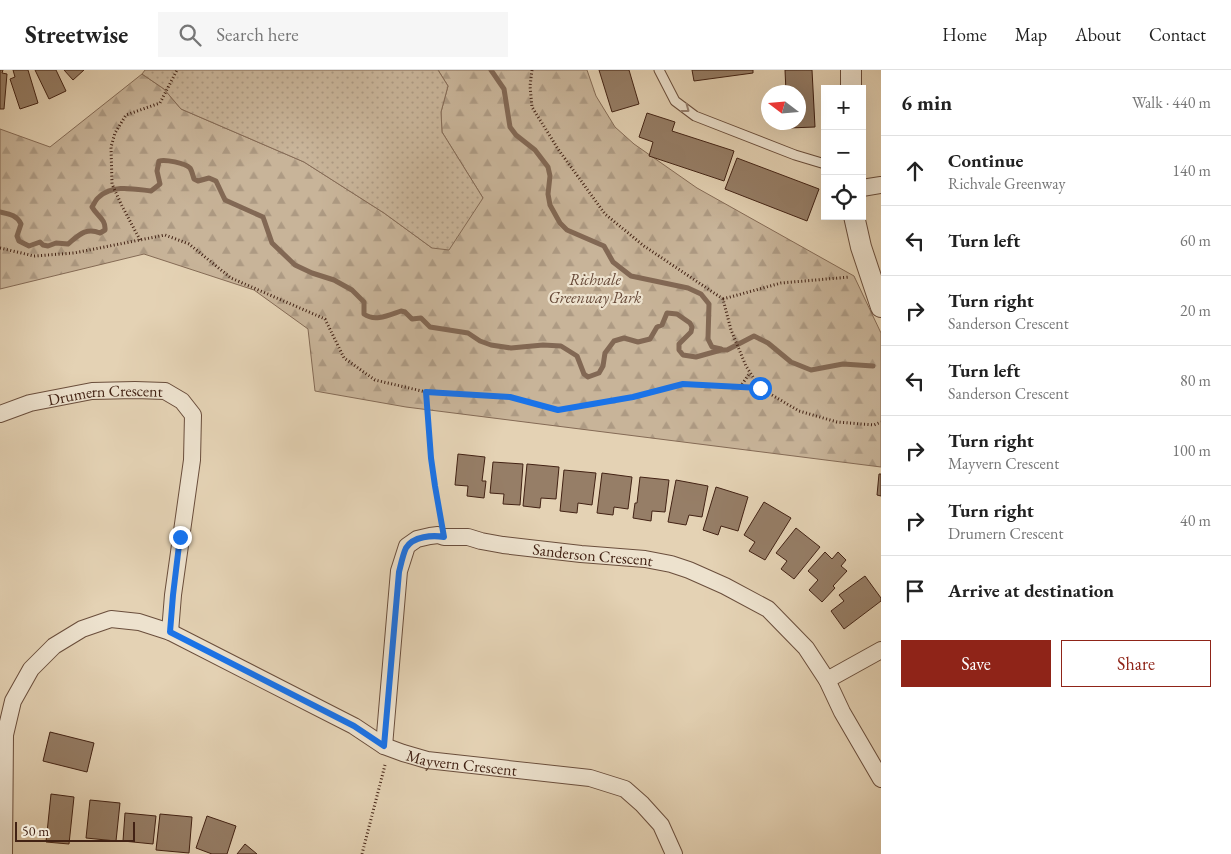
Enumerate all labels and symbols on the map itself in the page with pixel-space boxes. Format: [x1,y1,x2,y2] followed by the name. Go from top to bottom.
[761,85,806,130] north arrow
[680,104,689,112] one-way arrow
[549,269,642,308] park label: Richvale Greenway Park
[749,377,772,400] route start
[46,380,163,410] street label: Drumern Crescent
[169,526,192,549] route end
[531,538,655,571] street label: Sanderson Crescent
[404,745,518,781] street label: Mayvern Crescent
[15,819,135,842] scale bar

